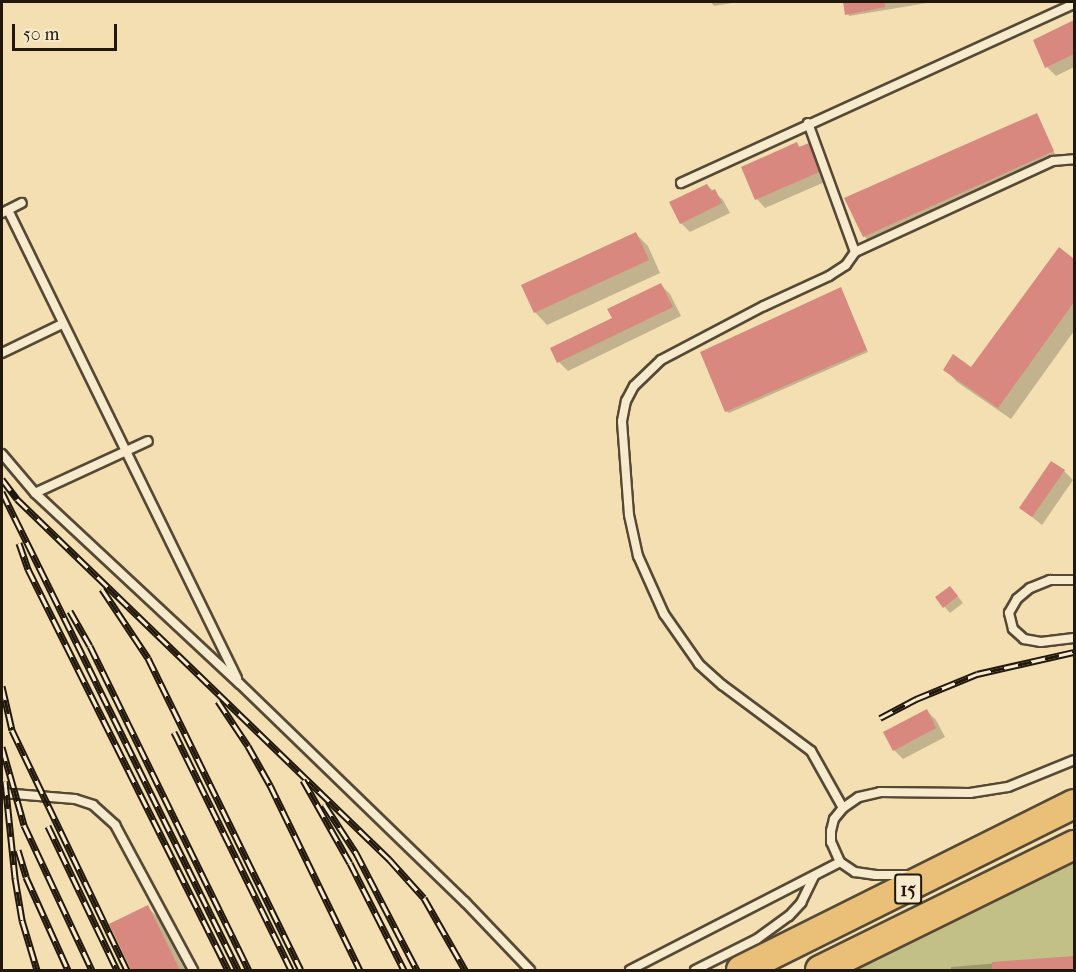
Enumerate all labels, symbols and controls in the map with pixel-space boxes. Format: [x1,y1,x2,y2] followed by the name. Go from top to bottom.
[15,12,120,50] scale bar
[23,24,59,45] text: 50 m
[893,872,923,906] road number: 15

